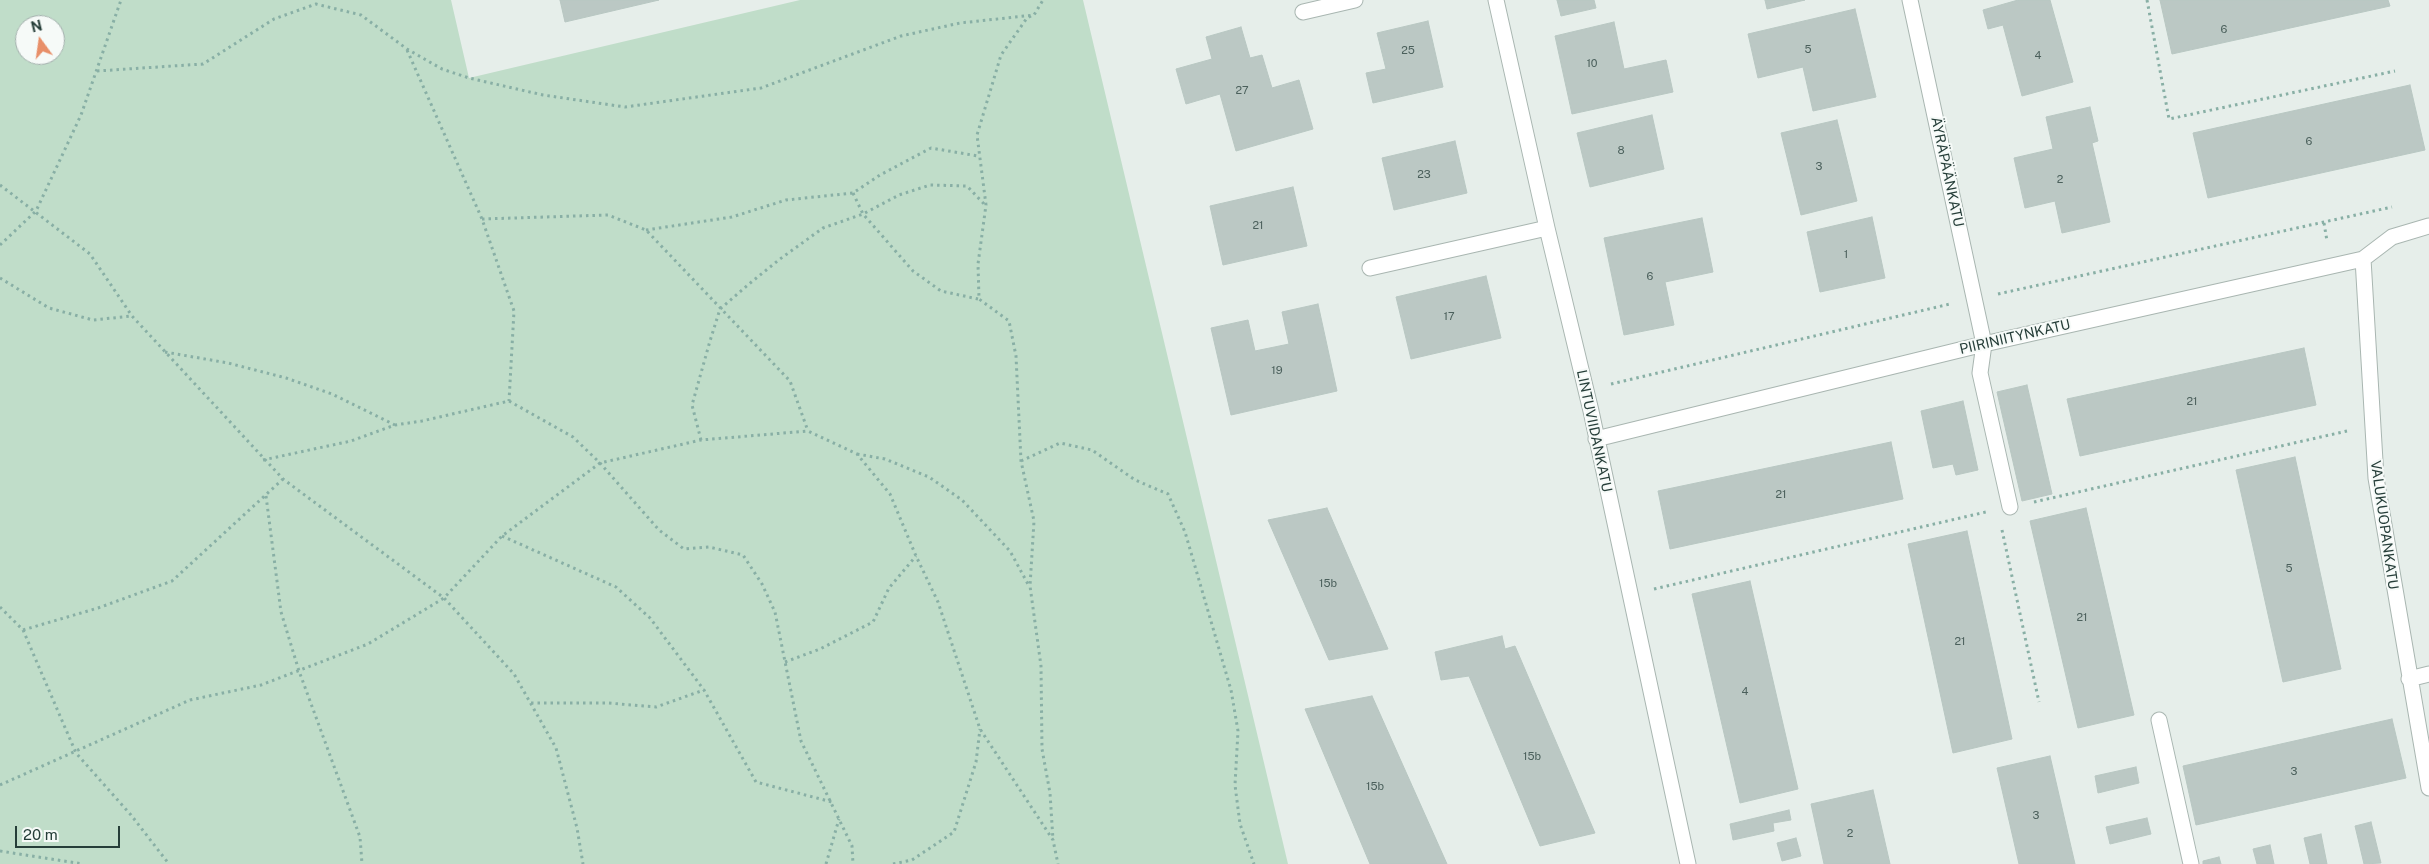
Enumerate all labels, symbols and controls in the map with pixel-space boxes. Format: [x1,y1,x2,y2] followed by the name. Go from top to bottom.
[15,15,65,65] north arrow
[29,17,44,36] text: N
[2221,23,2227,37] house number: 6
[1804,43,1812,57] house number: 5
[1401,44,1415,58] house number: 25
[2035,49,2041,63] house number: 4
[1586,57,1598,71] house number: 10
[1235,84,1249,98] house number: 27
[1927,115,1967,229] street label: ÄYRÄPÄÄNKATU
[2306,135,2312,149] house number: 6
[1617,144,1625,158] house number: 8
[1816,160,1822,174] house number: 3
[1417,168,1431,182] house number: 23
[2057,173,2063,187] house number: 2
[1252,219,1264,233] house number: 21
[1844,248,1848,262] house number: 1
[1647,270,1653,284] house number: 6
[1443,310,1455,324] house number: 17
[1958,316,2072,358] street label: PIIRINIITYNKATU
[1271,364,1283,378] house number: 19
[1573,368,1615,494] street label: LINTUVIIDANKATU
[2186,395,2198,409] house number: 21
[2367,460,2401,590] street label: VALUKUOPANKATU
[1775,488,1787,502] house number: 21
[2285,562,2293,576] house number: 5
[1319,577,1337,591] house number: 15b
[2076,611,2088,625] house number: 21
[1954,635,1966,649] house number: 21
[1742,685,1748,699] house number: 4
[1523,750,1541,764] house number: 15b
[2291,765,2297,779] house number: 3
[1366,780,1384,794] house number: 15b
[2033,809,2039,823] house number: 3
[18,816,122,848] scale bar
[23,826,58,843] text: 20 m
[1847,827,1853,841] house number: 2

